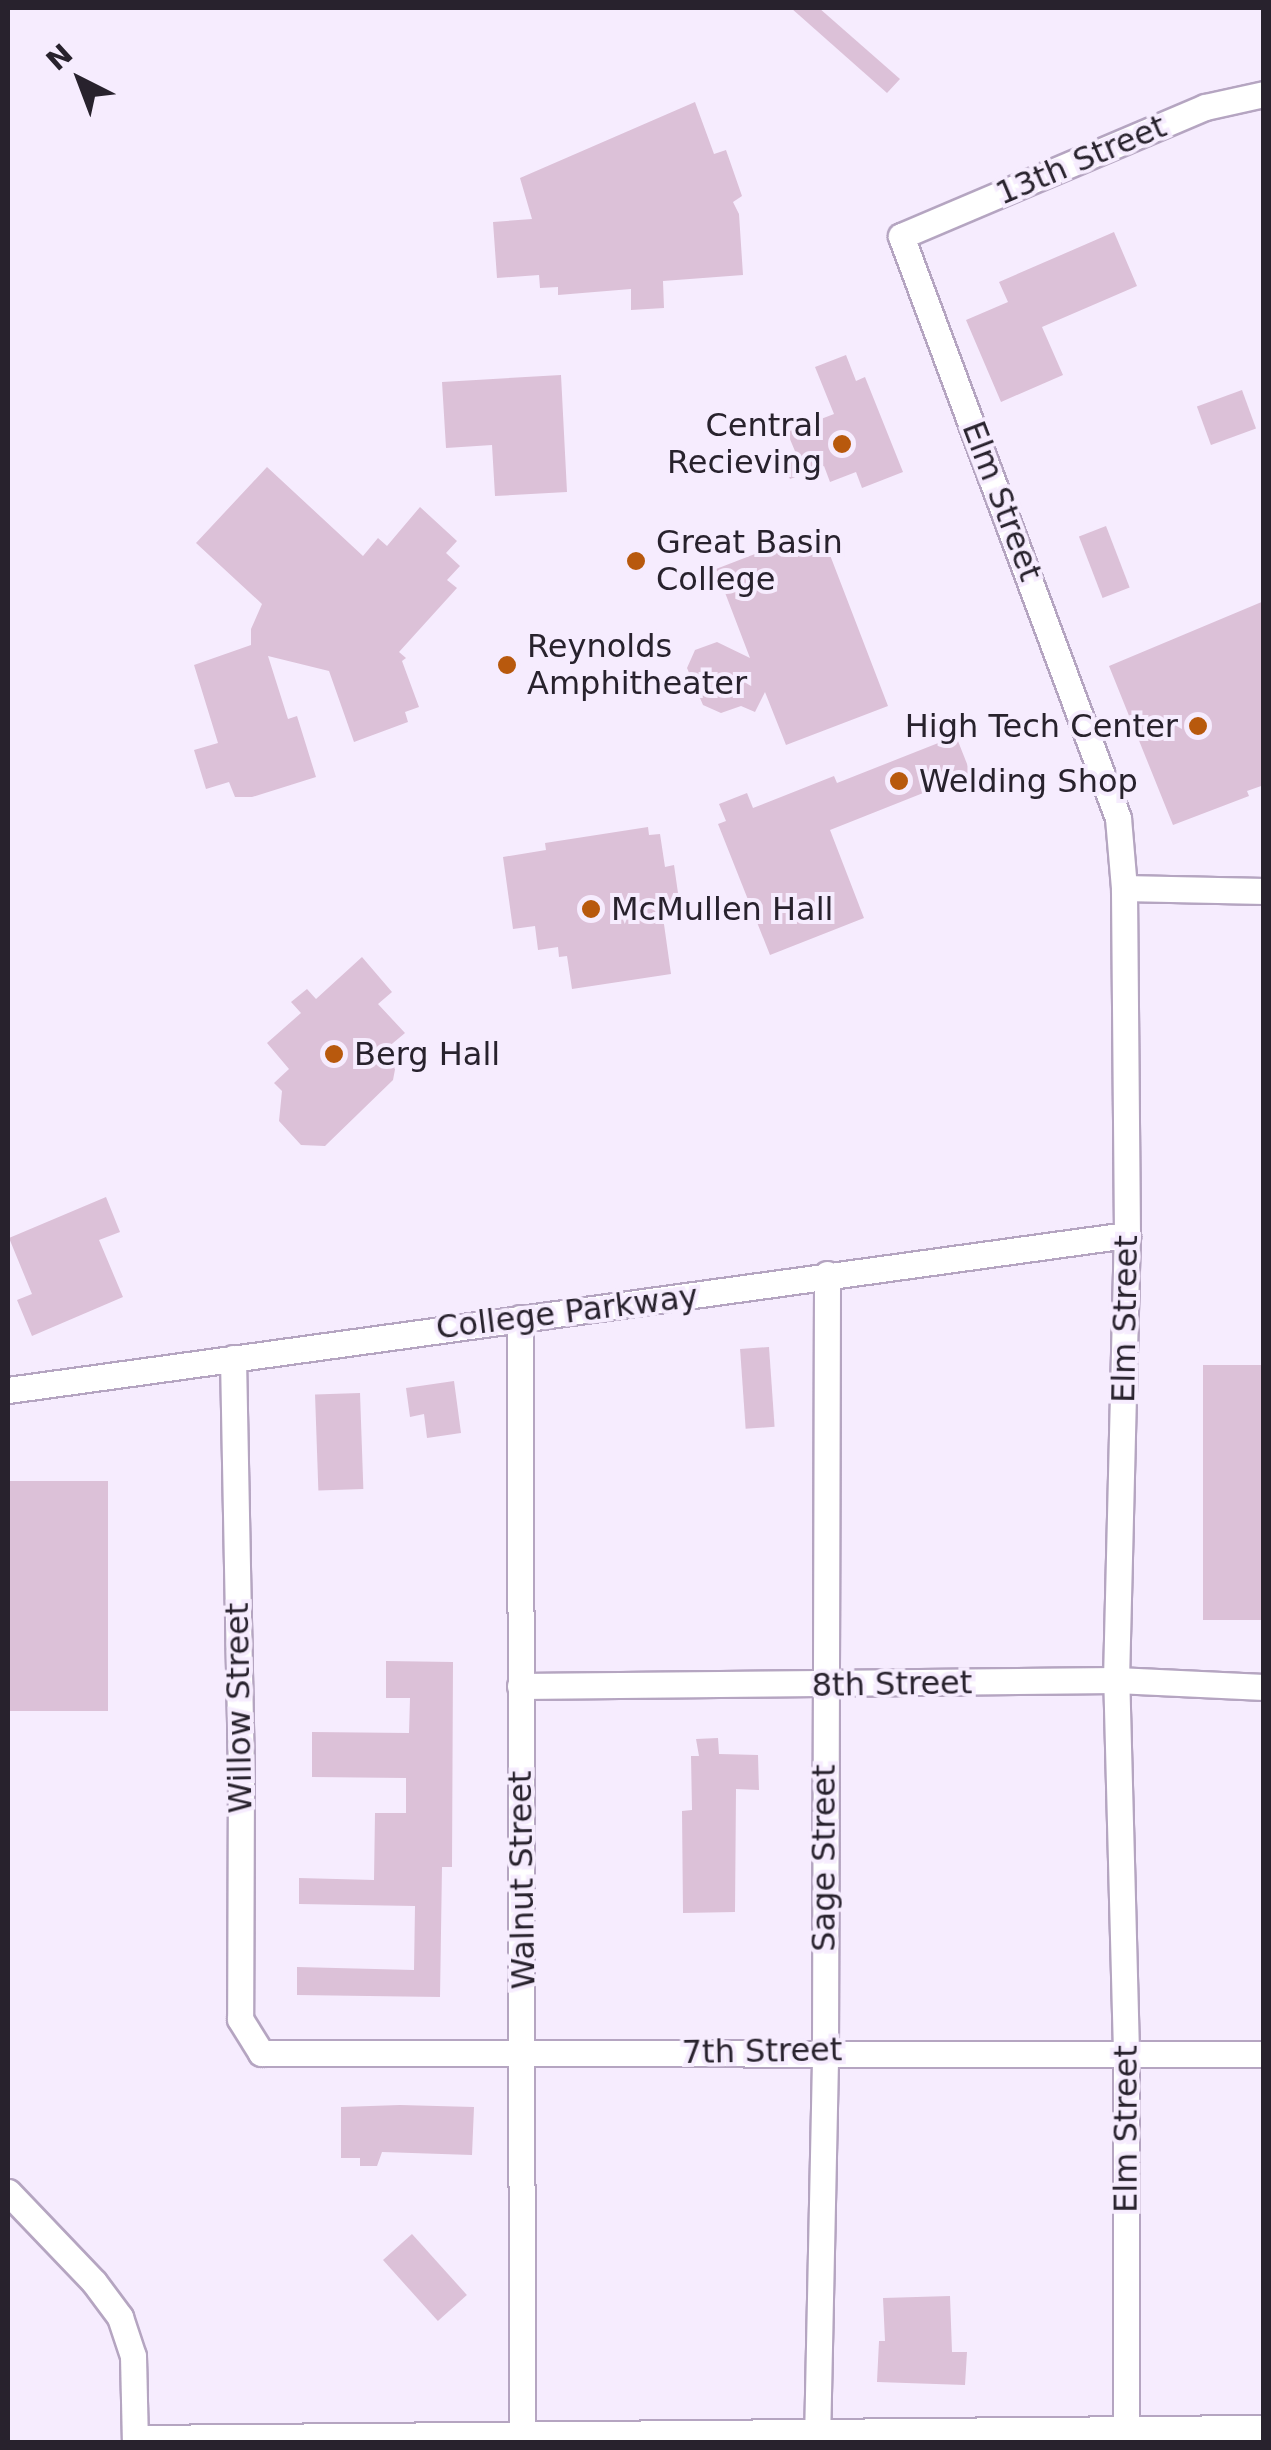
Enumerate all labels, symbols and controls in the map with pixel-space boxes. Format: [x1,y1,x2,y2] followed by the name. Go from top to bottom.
[30,30,130,130] north arrow
[40,37,79,77] text: N
[990,107,1172,213] street label: 13th Street
[667,407,822,482] place label: Central Recieving
[954,416,1050,586] street label: Elm Street
[831,433,853,455] marker: Central Recieving
[656,524,843,599] place label: Great Basin College
[625,550,647,572] marker: Great Basin College
[527,628,747,703] place label: Reynolds Amphitheater
[496,654,518,676] marker: Reynolds Amphitheater
[905,707,1178,745] place label: High Tech Center
[1187,715,1209,737] marker: High Tech Center
[919,762,1138,800] place label: Welding Shop
[888,770,910,792] marker: Welding Shop
[611,890,833,928] place label: McMullen Hall
[580,898,602,920] marker: McMullen Hall
[354,1035,500,1073] place label: Berg Hall
[323,1043,345,1065] marker: Berg Hall
[1104,1235,1146,1403] street label: Elm Street
[434,1277,700,1347] street label: College Parkway
[218,1602,260,1814] street label: Willow Street
[811,1663,973,1705] street label: 8th Street
[805,1764,843,1952] street label: Sage Street
[501,1770,543,1990] street label: Walnut Street
[681,2030,843,2072] street label: 7th Street
[1107,2045,1145,2213] street label: Elm Street

